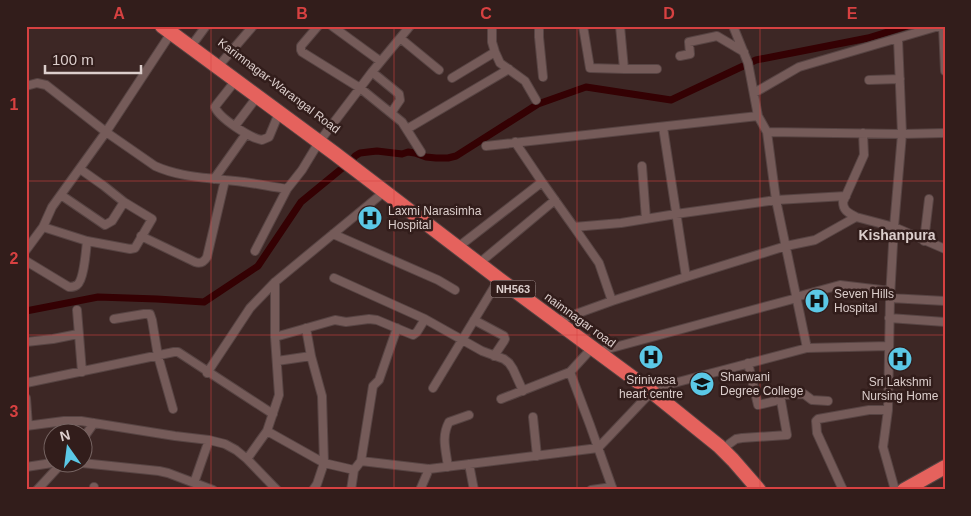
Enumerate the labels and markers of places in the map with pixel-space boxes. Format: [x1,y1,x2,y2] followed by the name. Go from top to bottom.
[388,204,482,232] place label: Laxmi Narasimha Hospital
[357,205,383,231] hospital icon: Laxmi Narasimha Hospital
[834,287,894,315] place label: Seven Hills Hospital
[804,288,830,314] hospital icon: Seven Hills Hospital
[638,344,664,370] hospital icon: Srinivasa heart centre
[887,346,913,372] hospital icon: Sri Lakshmi Nursing Home
[720,370,804,398] place label: Sharwani Degree College
[689,371,715,397] school or university icon: Sharwani Degree College
[619,373,683,401] place label: Srinivasa heart centre
[862,375,939,403] place label: Sri Lakshmi Nursing Home

